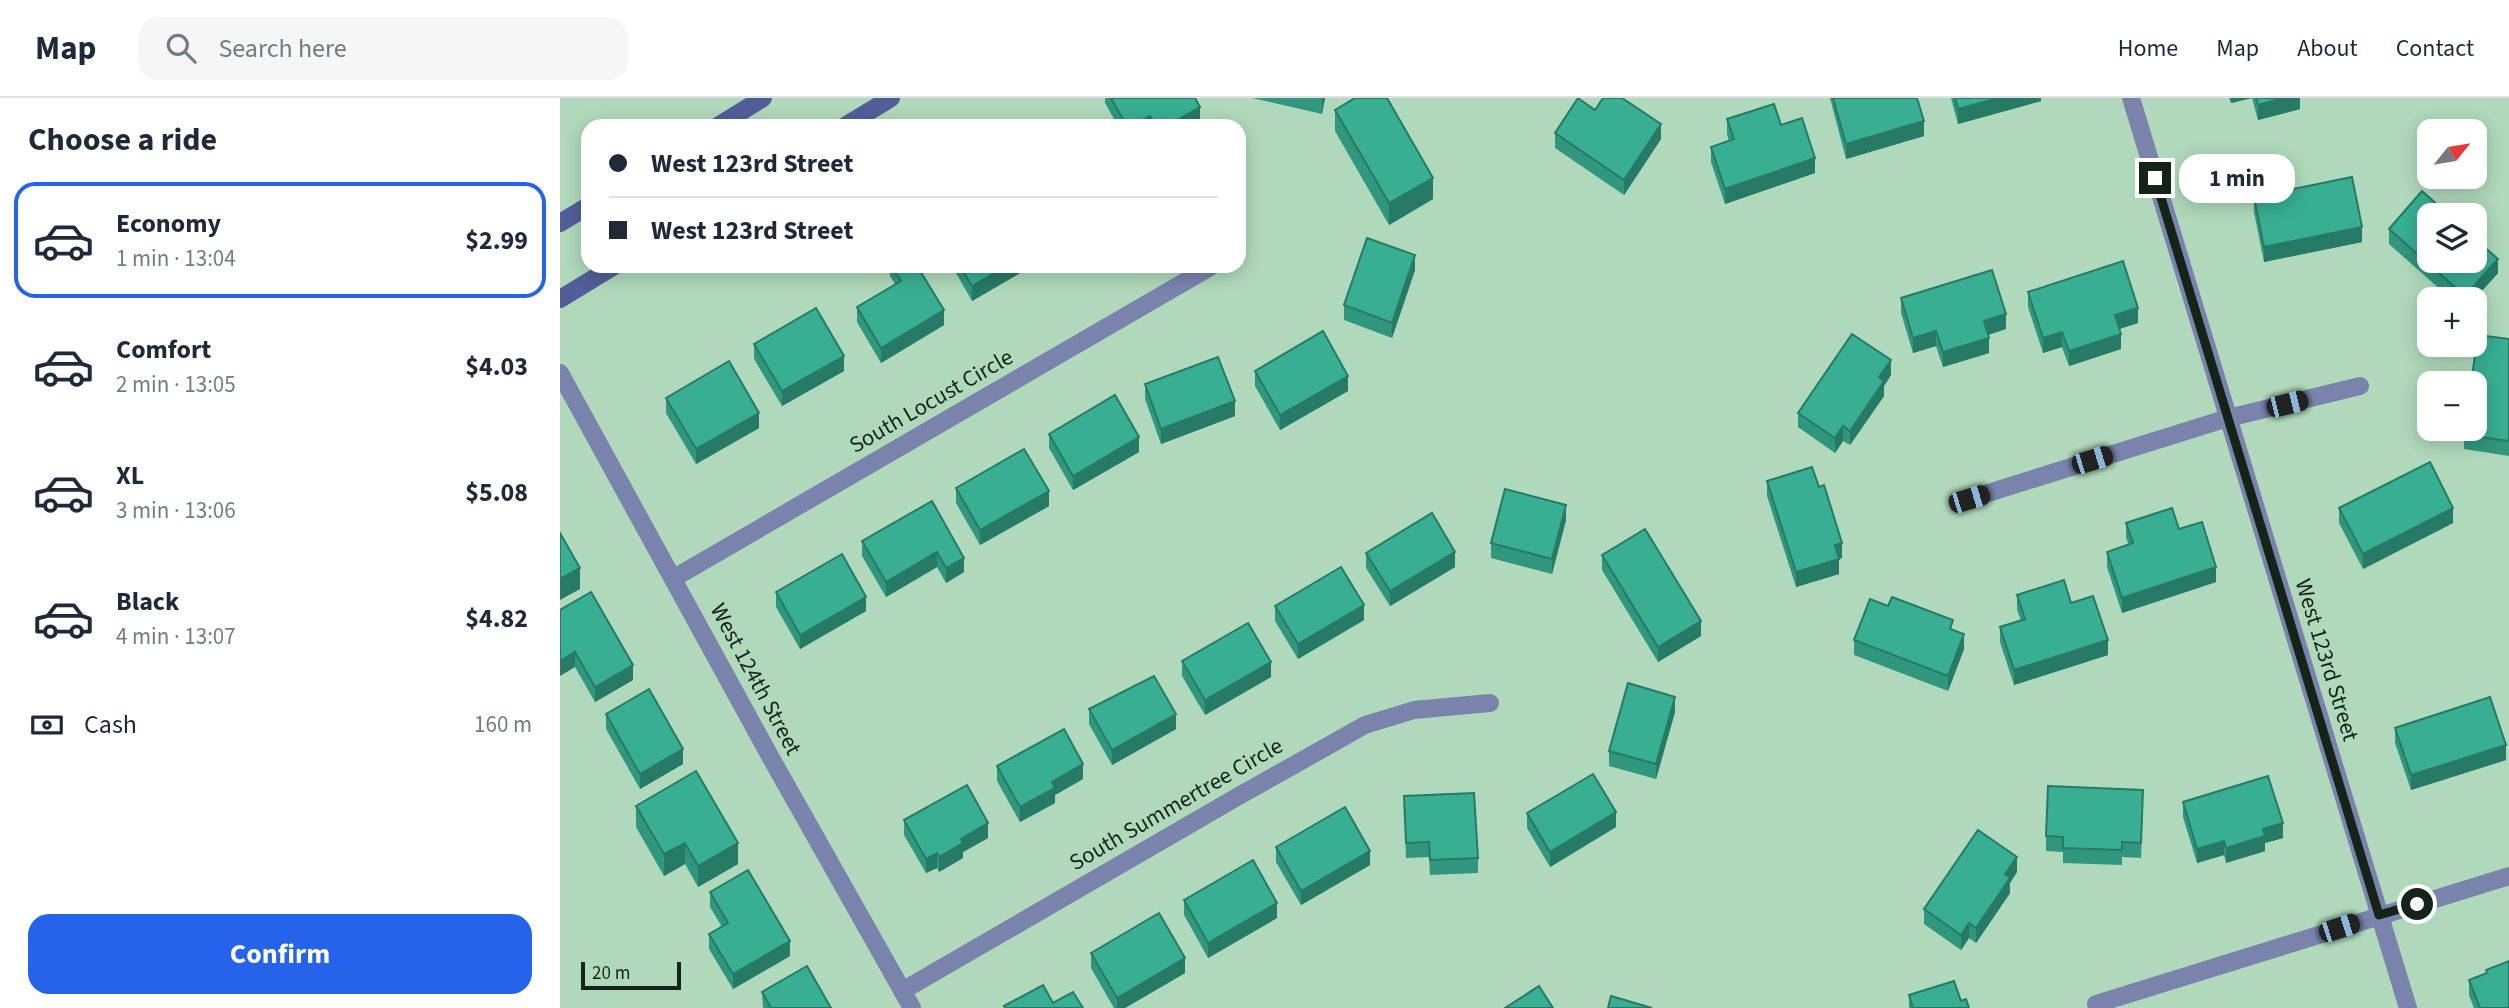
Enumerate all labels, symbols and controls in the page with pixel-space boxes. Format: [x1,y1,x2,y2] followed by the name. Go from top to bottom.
[138,17,628,80] search box
[35,25,96,72] text: Map
[162,29,200,67] icon: search
[218,30,347,67] text: Search here
[2118,31,2178,66] text: Home
[2216,31,2259,66] text: Map
[2297,31,2358,66] text: About
[2396,31,2474,66] text: Contact
[28,117,217,163] text: Choose a ride
[2417,119,2487,189] north arrow
[2417,119,2487,441] map controls
[651,145,854,182] text: West 123rd Street
[2180,154,2295,202] callout: 1 min
[2139,162,2171,194] route end
[2209,162,2265,195] text: 1 min
[2417,203,2487,273] button: layers
[116,205,221,242] text: Economy
[32,209,95,272] icon: car
[651,212,854,249] text: West 123rd Street
[465,222,528,259] text: $2.99
[116,242,236,275] text: 1 min · 13:04
[2417,287,2487,357] button: +
[116,331,211,368] text: Comfort
[32,335,95,398] icon: car
[843,341,1019,461] street label: South Locust Circle
[465,348,528,385] text: $4.03
[116,368,236,401] text: 2 min · 13:05
[2417,371,2487,441] button: −
[2265,389,2310,419] car
[2069,444,2116,476] car
[116,457,144,494] text: XL
[32,461,95,524] icon: car
[465,474,528,511] text: $5.08
[1946,483,1993,515] car
[116,494,236,527] text: 3 min · 13:06
[2287,575,2367,745] street label: West 123rd Street
[116,583,179,620] text: Black
[32,587,95,650] icon: car
[702,597,810,761] street label: West 124th Street
[465,600,528,637] text: $4.82
[116,620,236,653] text: 4 min · 13:07
[28,706,66,744] icon: cash
[84,706,137,743] text: Cash
[474,708,532,741] text: 160 m
[1063,729,1289,879] street label: South Summertree Circle
[2401,888,2433,920] route start
[2316,912,2363,944] car
[28,914,532,994] button: Confirm
[581,959,681,991] scale bar
[592,960,630,987] text: 20 m

